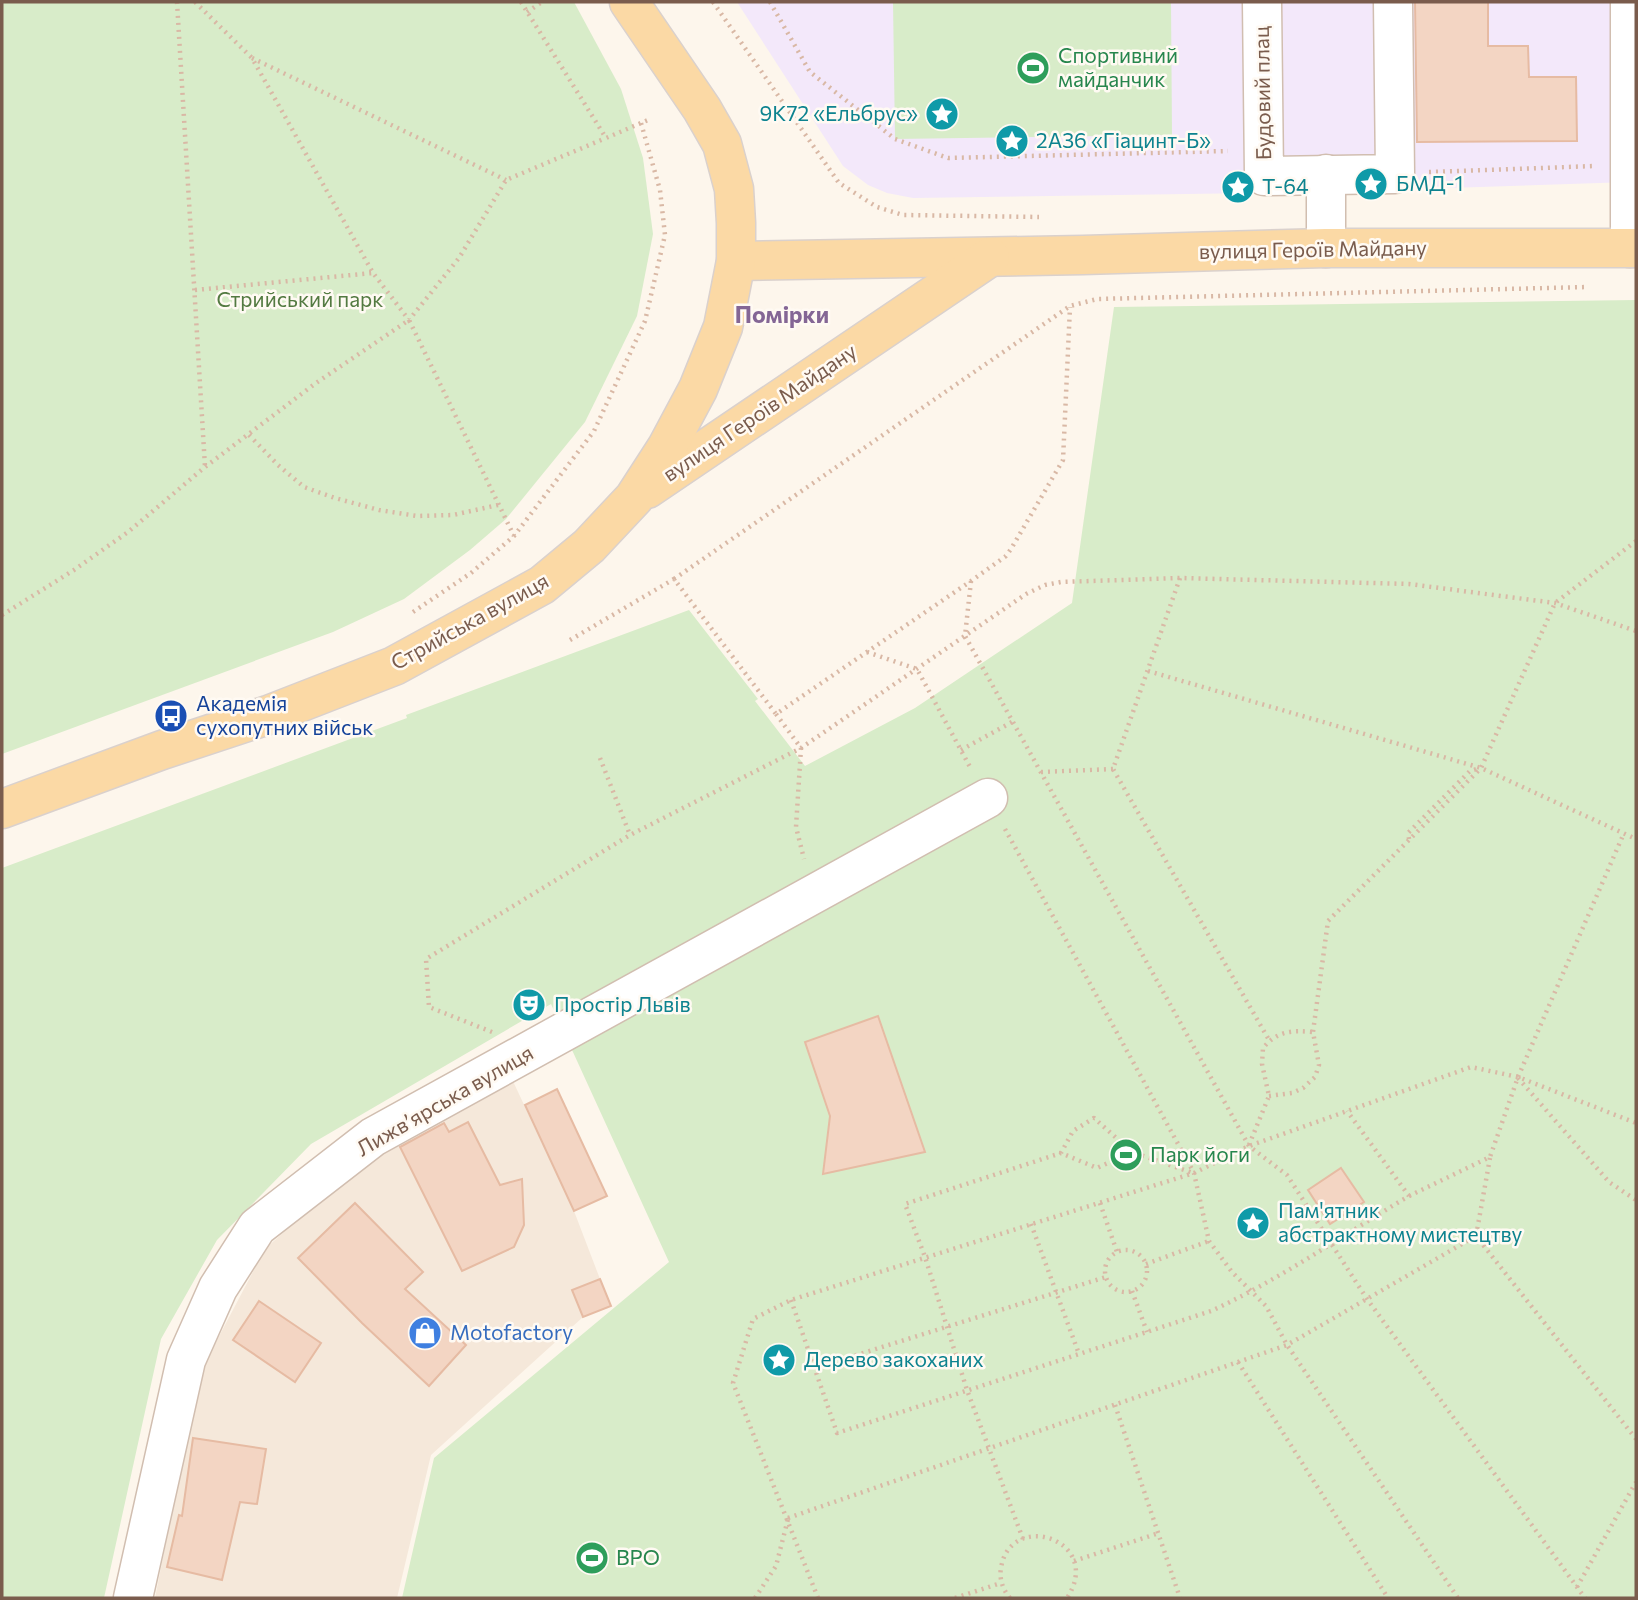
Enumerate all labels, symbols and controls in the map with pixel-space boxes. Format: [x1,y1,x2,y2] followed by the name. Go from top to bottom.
[1248,26,1275,160] street label: Будовий плац
[1058,42,1178,91] place label: Спортивний майданчик
[1014,49,1052,87] sports icon: Спортивний майданчик
[923,95,961,133] place icon: 9К72 «Ельбрус»
[760,100,918,125] place label: 9К72 «Ельбрус»
[993,122,1031,160] place icon: 2А36 «Гіацинт-Б»
[1036,127,1211,152] place label: 2А36 «Гіацинт-Б»
[1352,165,1390,203] place icon: БМД-1
[1219,168,1257,206] place icon: Т-64
[1396,170,1464,195] place label: БМД-1
[1262,173,1309,198] place label: Т-64
[1199,234,1427,263] street label: вулиця Героїв Майдану
[216,286,384,311] park label: Стрийський парк
[735,300,829,328] district label: Помірки
[658,338,861,486] street label: вулиця Героїв Майдану
[386,567,552,674] street label: Стрийська вулиця
[196,690,373,739] place label: Академія сухопутних військ
[152,697,190,735] bus stop icon: Академія сухопутних військ
[510,986,548,1024] theatre icon: Простір Львів
[554,991,691,1016] place label: Простір Львів
[352,1039,537,1160] street label: Лижвʼярська вулиця
[1107,1136,1145,1174] sports icon: Парк йоги
[1150,1141,1250,1166] place label: Парк йоги
[1278,1197,1523,1246] place label: Пам'ятник абстрактному мистецтву
[1234,1204,1272,1242] place icon: Пам'ятник абстрактному мистецтву
[406,1314,444,1352] shop icon: Motofactory
[450,1319,573,1344] place label: Motofactory
[760,1341,798,1379] place icon: Дерево закоханих
[804,1346,984,1371] place label: Дерево закоханих
[573,1539,611,1577] sports icon: ВРО
[616,1544,660,1569] place label: ВРО

